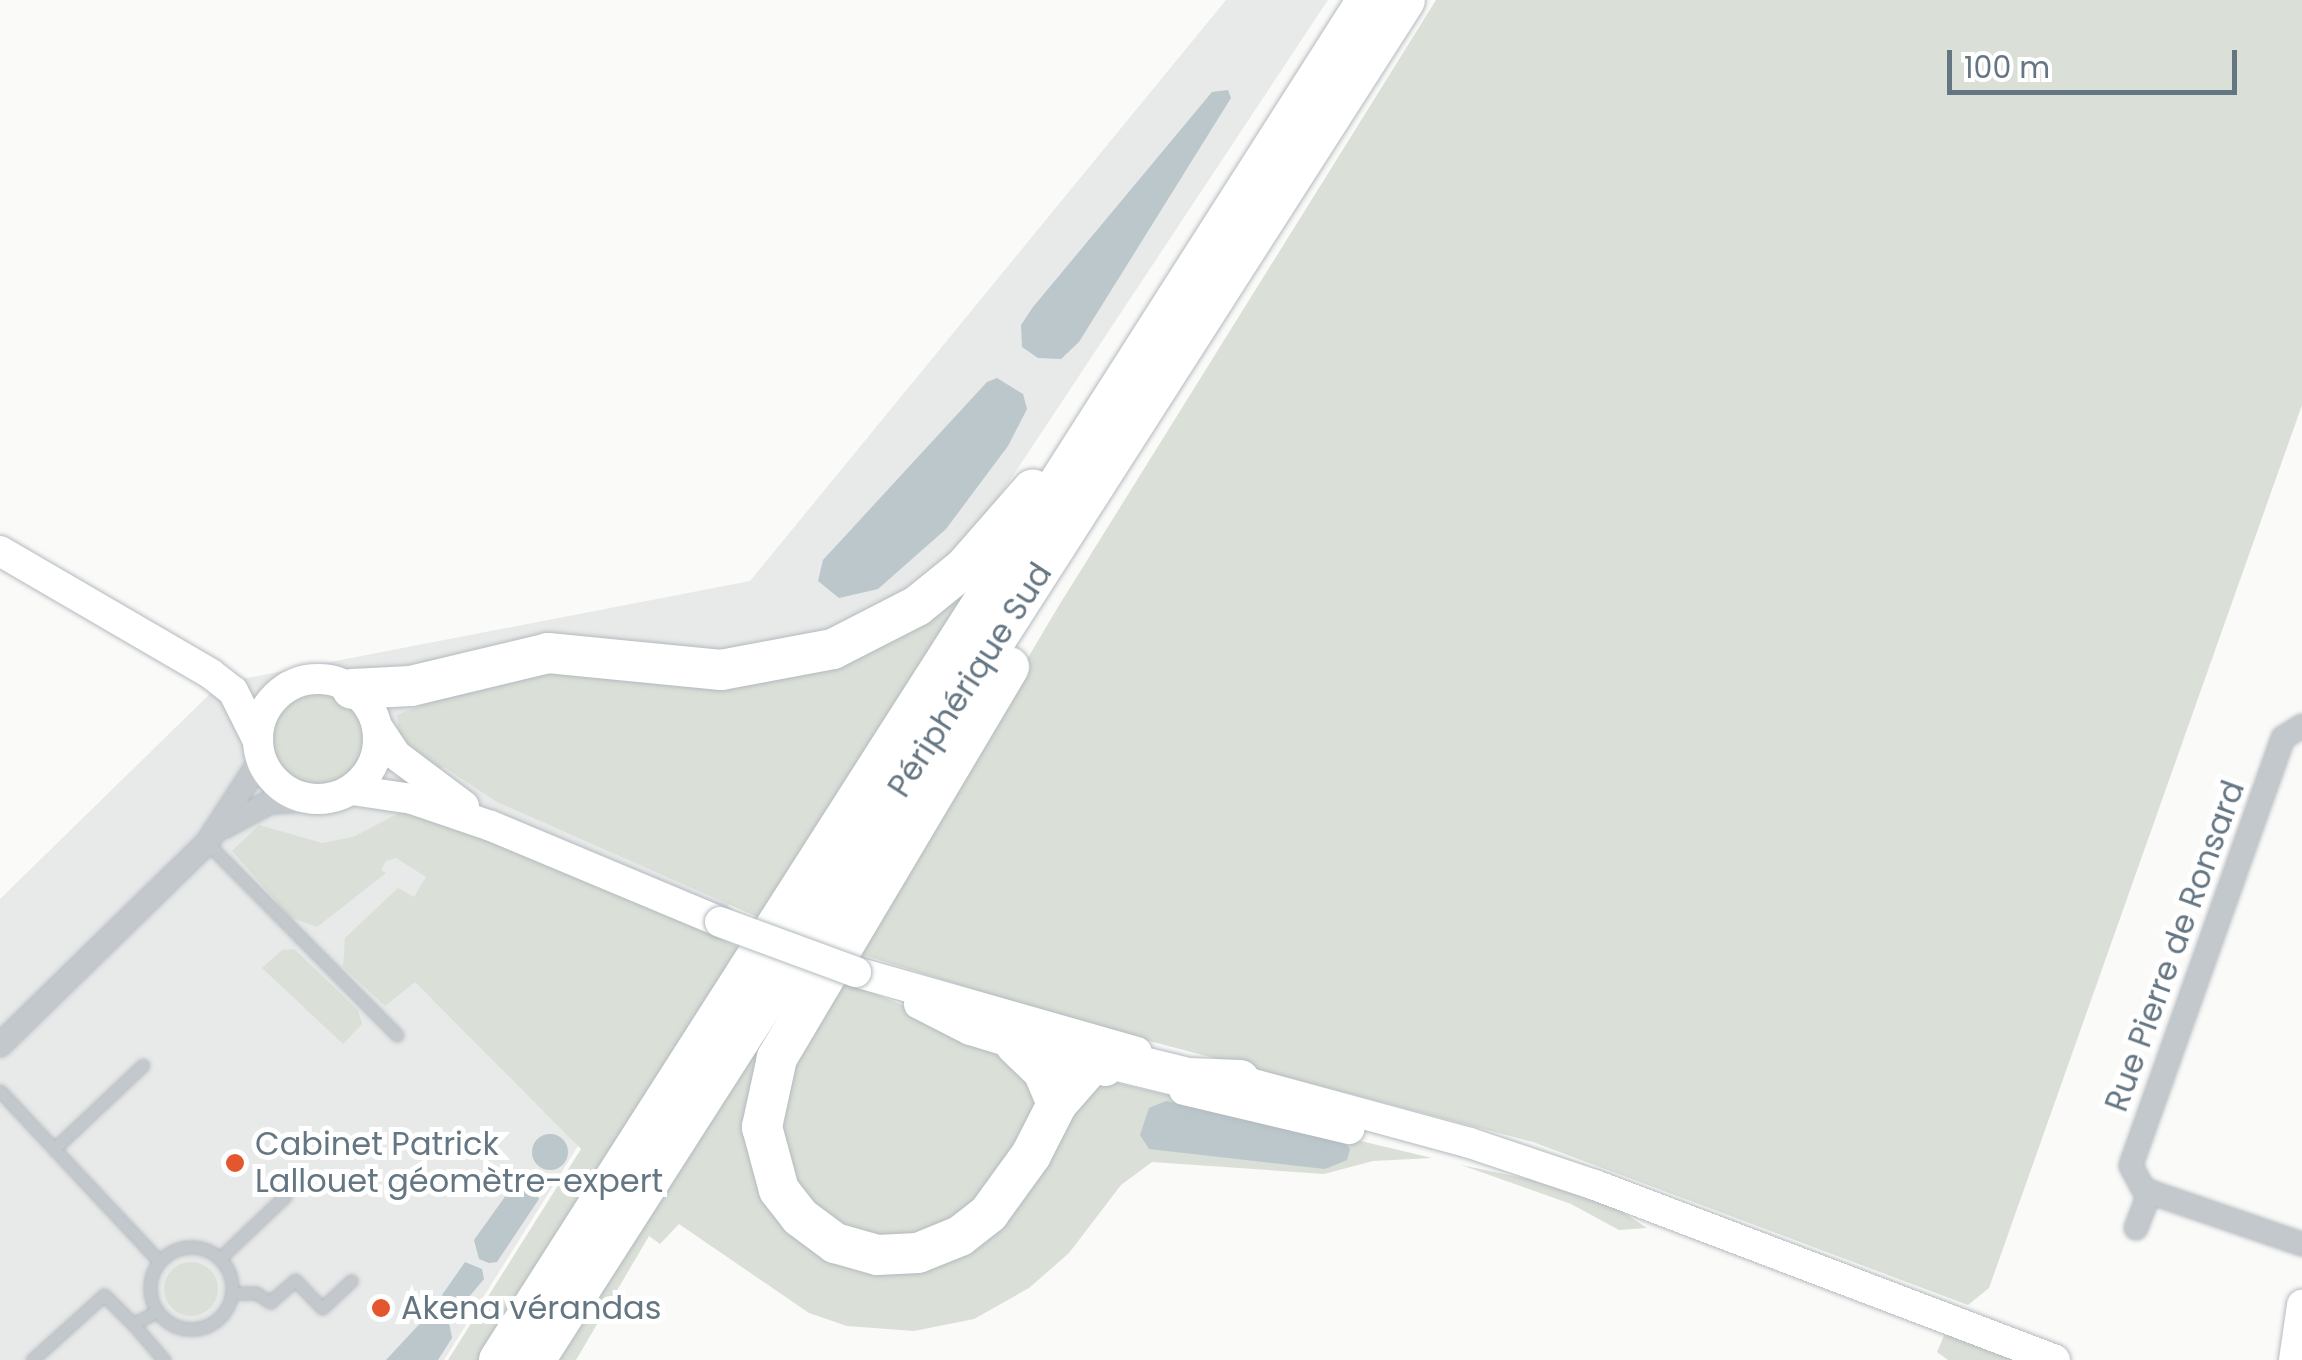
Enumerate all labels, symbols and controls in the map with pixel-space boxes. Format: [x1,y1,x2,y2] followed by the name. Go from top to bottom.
[1952,30,2242,92] scale bar
[1964,46,2050,89] text: 100 m
[880,556,1060,804] street label: Périphérique Sud
[2097,775,2253,1117] street label: Rue Pierre de Ronsard
[255,1126,663,1201] place label: Cabinet Patrick Lallouet géomètre-expert
[224,1152,246,1174] marker: Cabinet Patrick Lallouet géomètre-expert
[401,1289,661,1327] place label: Akena vérandas
[370,1297,392,1319] marker: Akena vérandas

